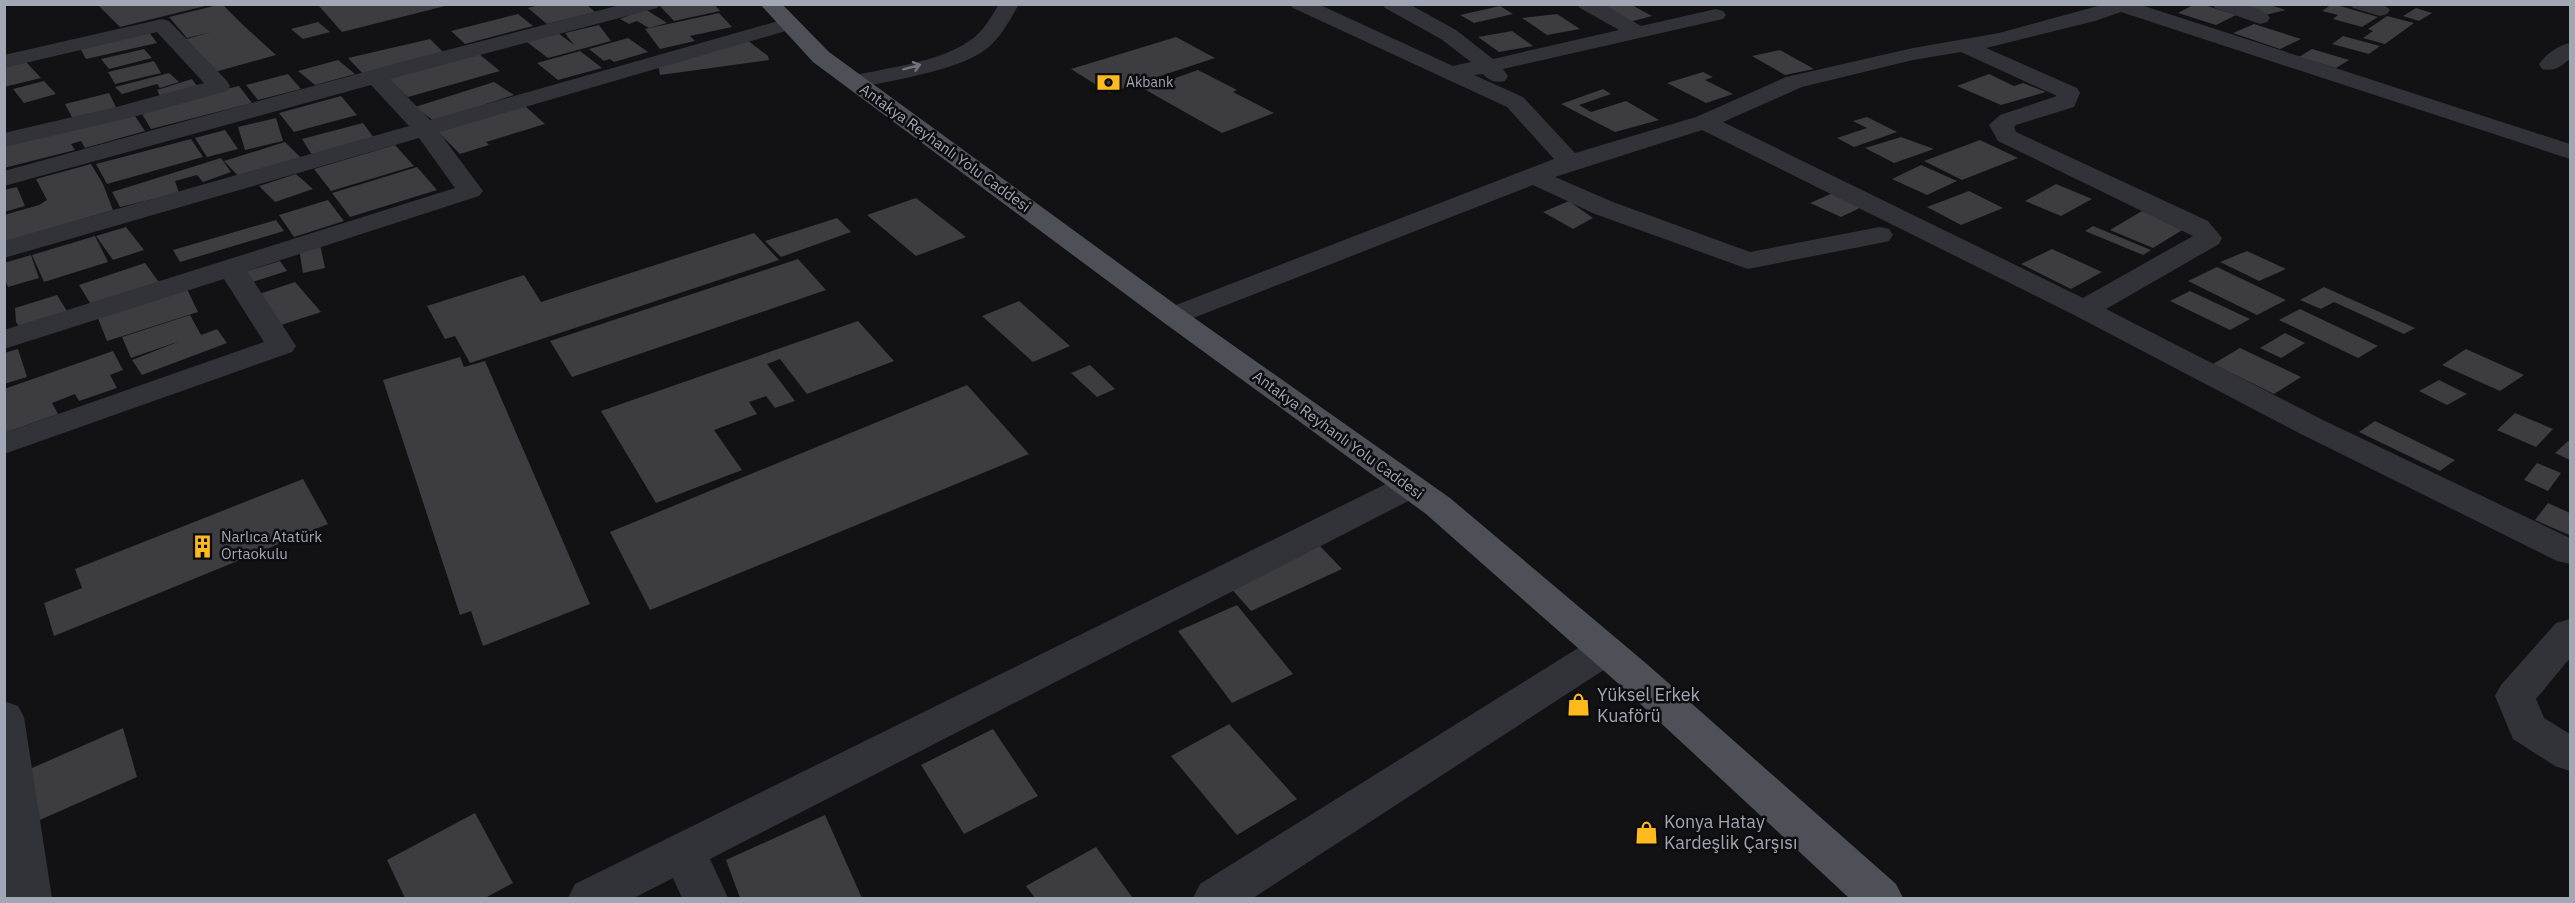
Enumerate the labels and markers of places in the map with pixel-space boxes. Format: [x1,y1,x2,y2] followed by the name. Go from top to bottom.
[1095,69,1121,95] bank icon: Akbank
[1126,73,1174,91] place label: Akbank
[221,527,322,563] place label: Narlıca Atatürk Ortaokulu
[190,533,216,559] building icon: Narlıca Atatürk Ortaokulu
[1597,683,1701,727] place label: Yüksel Erkek Kuaförü
[1566,692,1592,718] shop icon: Yüksel Erkek Kuaförü
[1664,810,1797,854] place label: Konya Hatay Kardeşlik Çarşısı
[1633,819,1659,845] shop icon: Konya Hatay Kardeşlik Çarşısı

